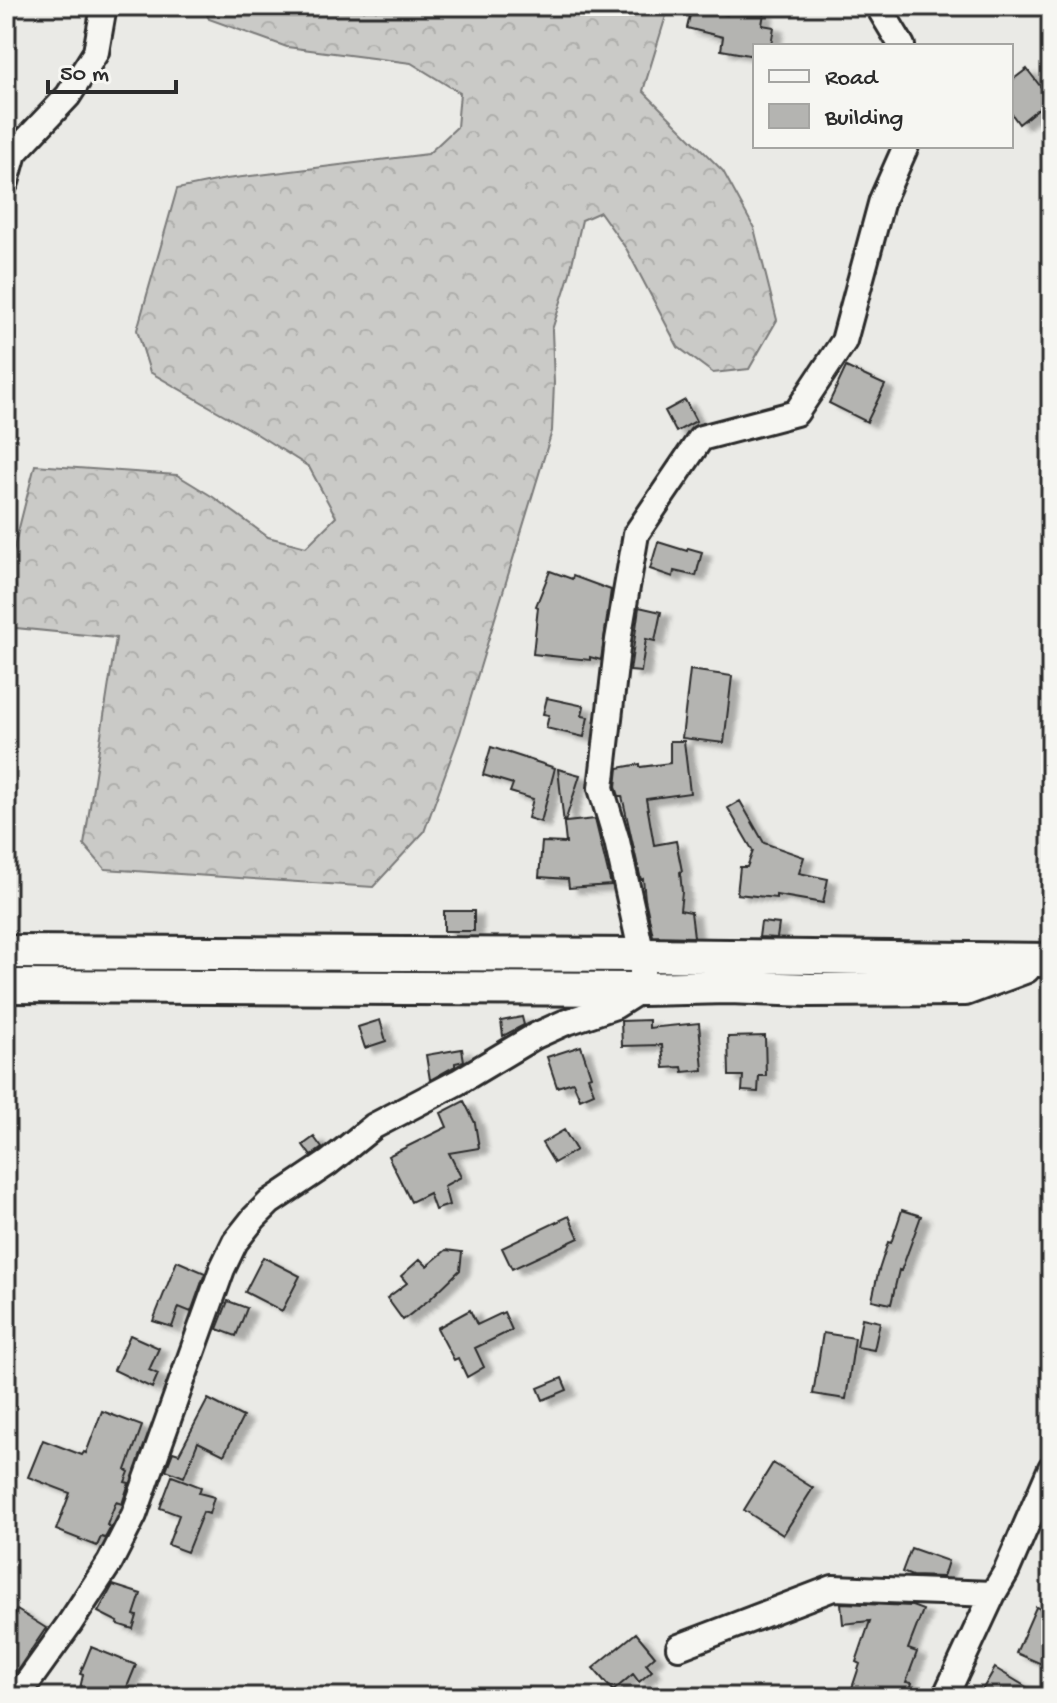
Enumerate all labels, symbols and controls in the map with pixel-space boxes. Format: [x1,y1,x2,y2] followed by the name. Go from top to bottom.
[48,44,176,94] scale bar
[753,44,1013,148] legend
[60,61,109,90] text: 50 m
[825,65,879,94] text: Road
[824,105,903,134] text: Building

